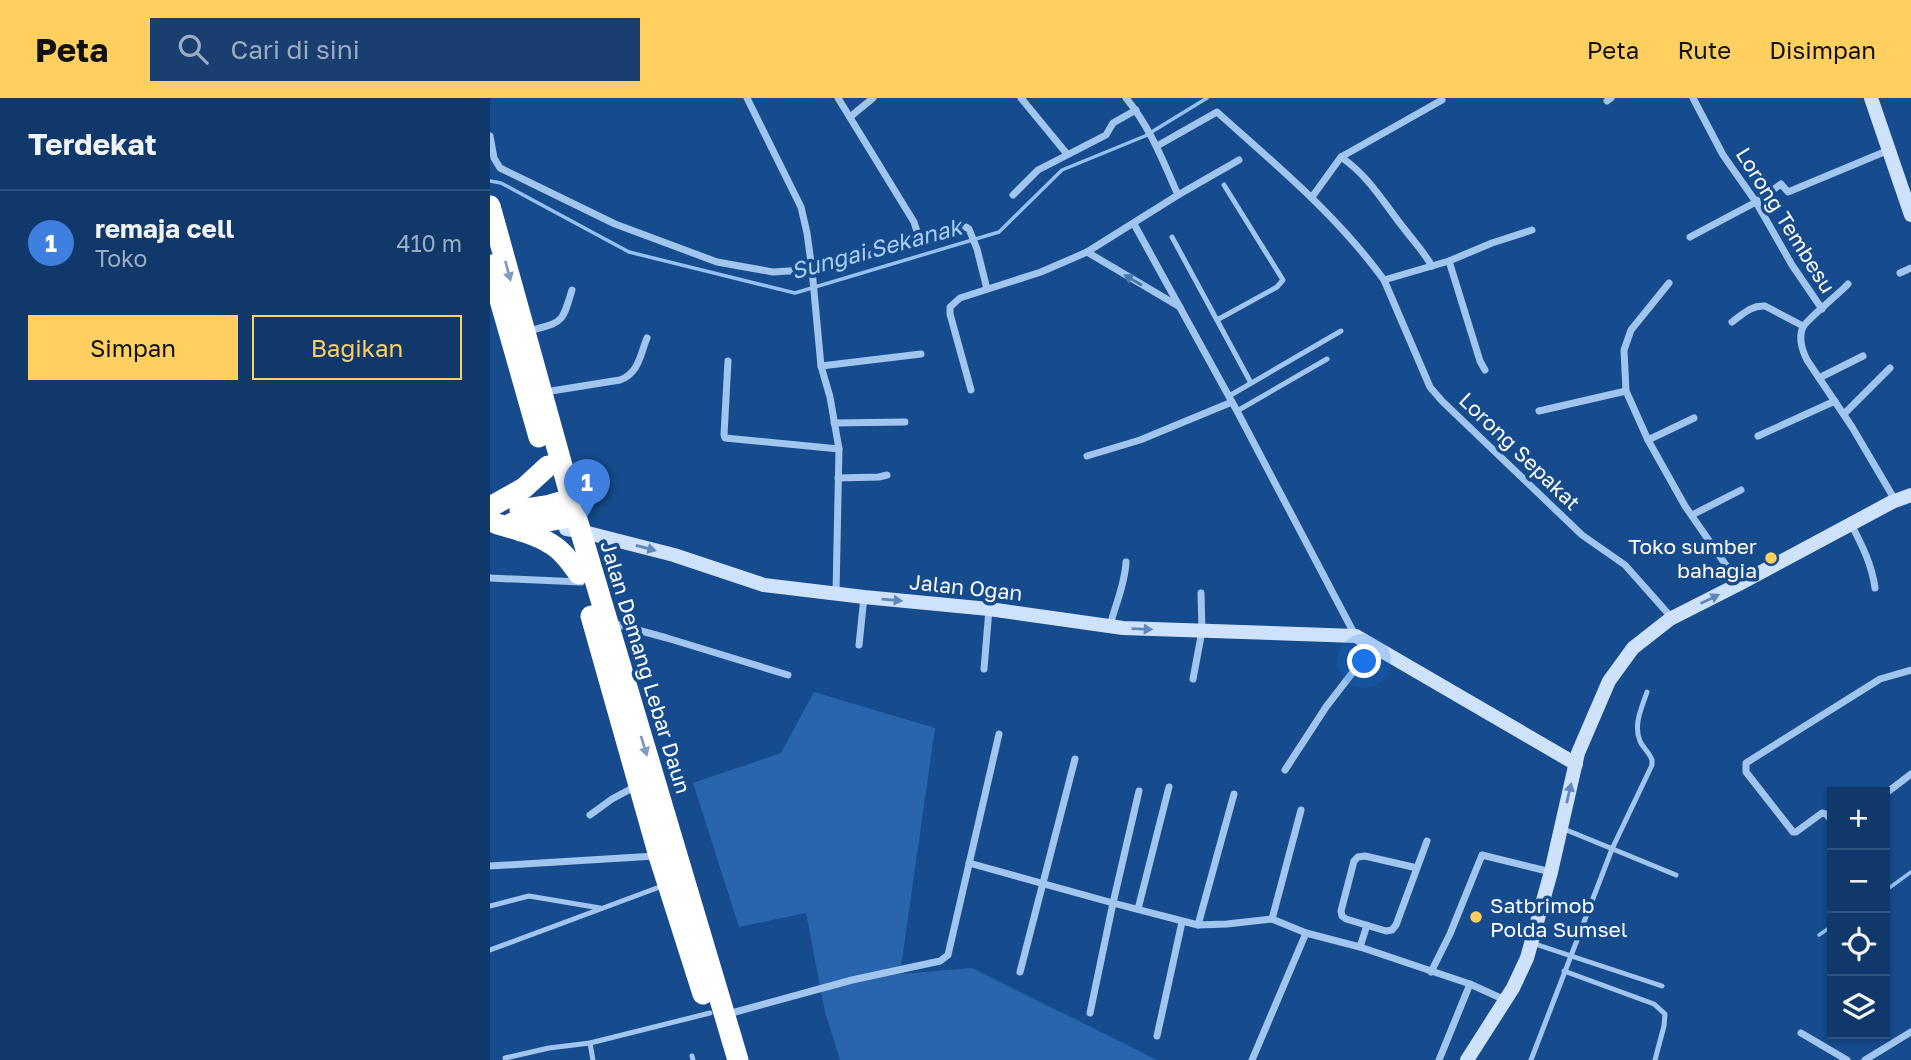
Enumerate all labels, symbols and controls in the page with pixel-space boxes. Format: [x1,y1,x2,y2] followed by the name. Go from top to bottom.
[150,18,640,81] search box
[35,30,108,69] text: Peta
[174,30,212,68] icon: search
[230,34,360,65] text: Cari di sini
[1587,35,1639,64] text: Peta
[1677,35,1731,64] text: Rute
[1769,35,1876,64] text: Disimpan
[28,126,157,162] text: Terdekat
[1731,142,1841,298] street label: Lorong Tembesu
[787,211,966,284] water label: Sungai Sekanak
[95,213,234,244] text: remaja cell
[45,229,57,257] text: 1
[396,229,462,257] text: 410 m
[95,244,147,272] text: Toko
[503,261,514,283] one-way arrow
[1124,274,1143,286] one-way arrow
[28,315,238,380] button: Simpan
[252,315,462,380] button: Bagikan
[1454,387,1586,515] street label: Lorong Sepakat
[564,459,610,517] pin: 1
[1628,533,1757,583] place label: Toko sumber bahagia
[595,537,697,797] street label: Jalan Demang Lebar Daun
[635,543,657,554] one-way arrow
[1763,550,1779,566] marker: Toko sumber bahagia
[908,568,1024,606] street label: Jalan Ogan
[1700,593,1720,605] one-way arrow
[881,595,903,606] one-way arrow
[1131,623,1153,635] one-way arrow
[1347,644,1381,678] your location
[640,736,650,757] one-way arrow
[1564,782,1575,804] one-way arrow
[1827,787,1890,1039] map controls
[1827,787,1890,850] button: +
[1827,850,1890,913] button: −
[1490,892,1627,942] place label: Satbrimob Polda Sumsel
[1468,909,1484,925] marker: Satbrimob Polda Sumsel
[1827,913,1890,976] button: locate
[1827,976,1890,1039] button: layers

